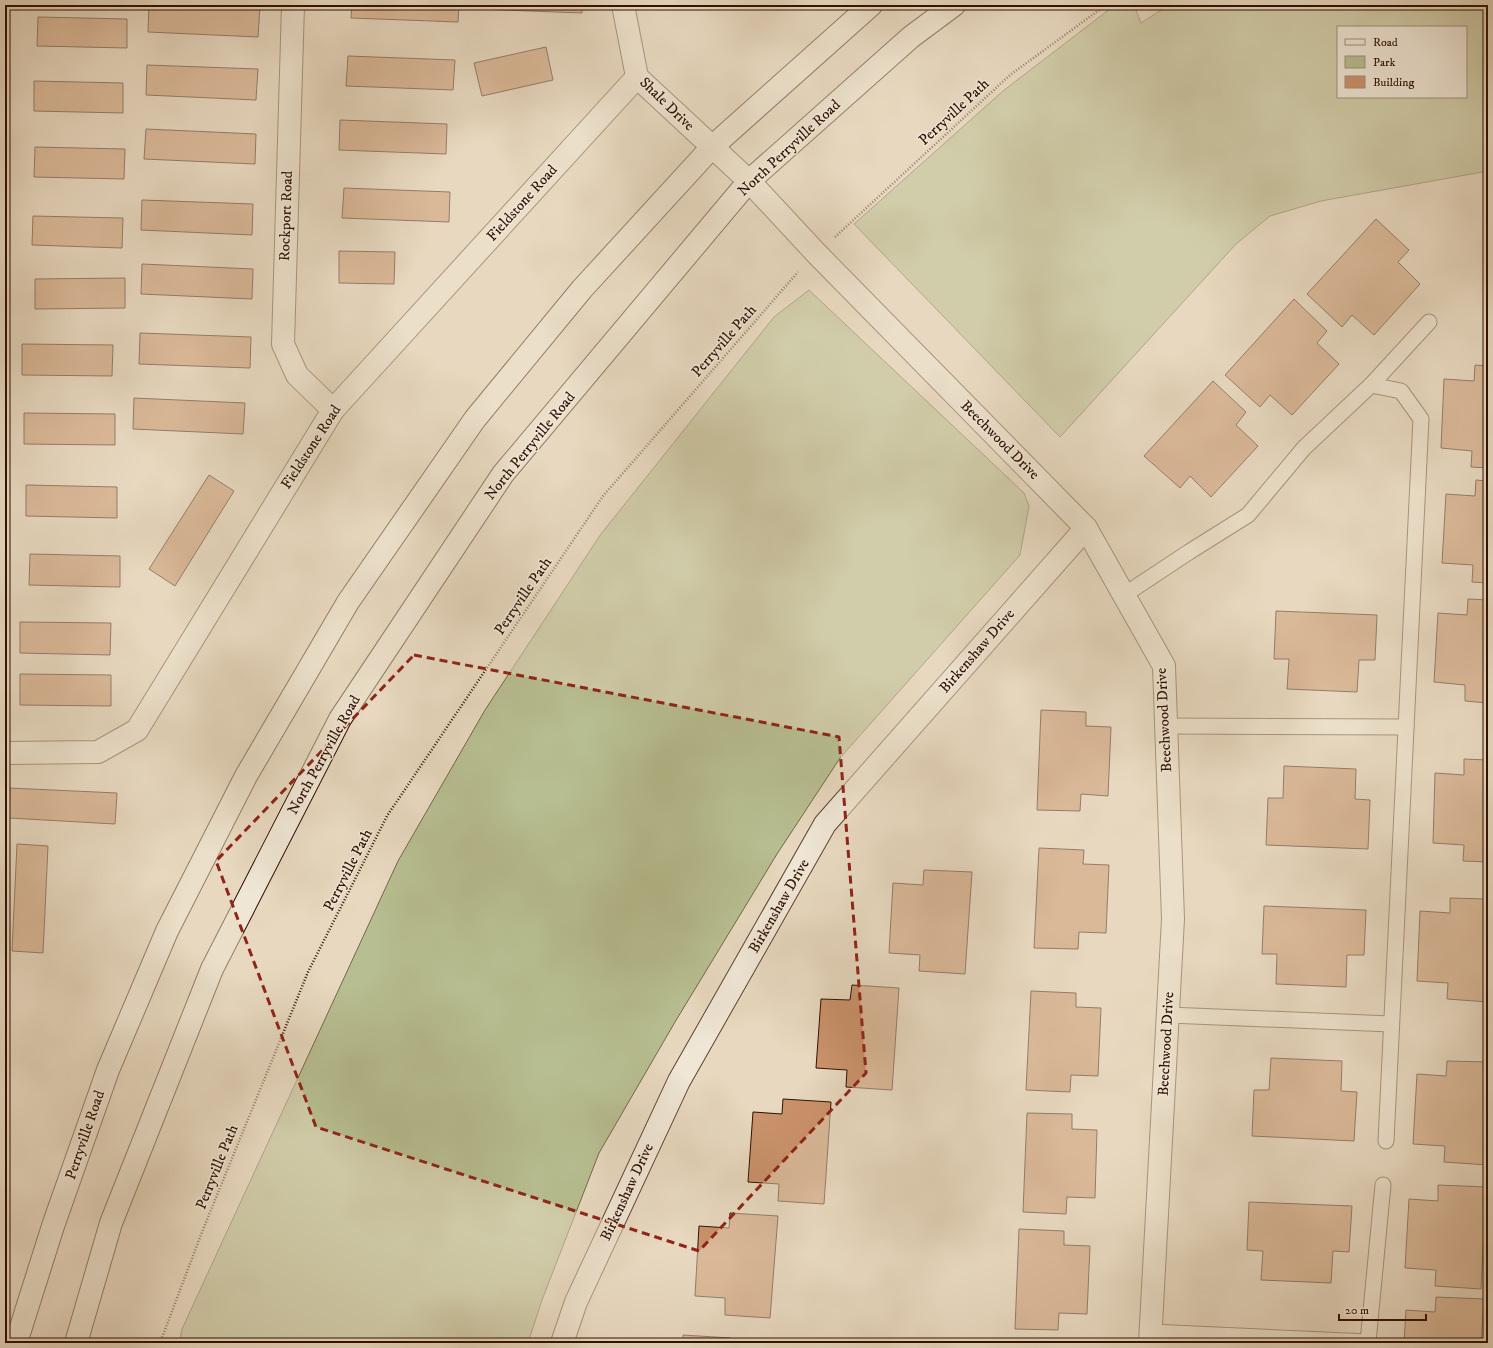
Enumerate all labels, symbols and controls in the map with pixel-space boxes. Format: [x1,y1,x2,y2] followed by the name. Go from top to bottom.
[1337,26,1467,98] legend
[1373,35,1398,50] text: Road
[1373,55,1395,70] text: Park
[635,73,699,135] street label: Shale Drive
[915,74,993,150] street label: Perryville Path
[1373,75,1414,90] text: Building
[734,95,845,201] street label: North Perryville Road
[483,160,562,245] street label: Fieldstone Road
[275,170,297,262] street label: Rockport Road
[687,301,761,381] street label: Perryville Path
[481,388,580,504] street label: North Perryville Road
[956,396,1044,484] street label: Beechwood Drive
[277,401,346,493] street label: Fieldstone Road
[490,553,556,638] street label: Perryville Path
[935,605,1019,697] street label: Birkenshaw Drive
[1152,667,1176,773] street label: Beechwood Drive
[283,692,365,818] street label: North Perryville Road
[319,826,377,914] street label: Perryville Path
[744,856,814,956] street label: Birkenshaw Drive
[1154,991,1178,1097] street label: Beechwood Drive
[61,1087,109,1182] street label: Perryville Road
[191,1122,243,1212] street label: Perryville Path
[596,1140,658,1244] street label: Birkenshaw Drive
[1339,1296,1426,1322] scale bar
[1345,1303,1369,1318] text: 20 m

